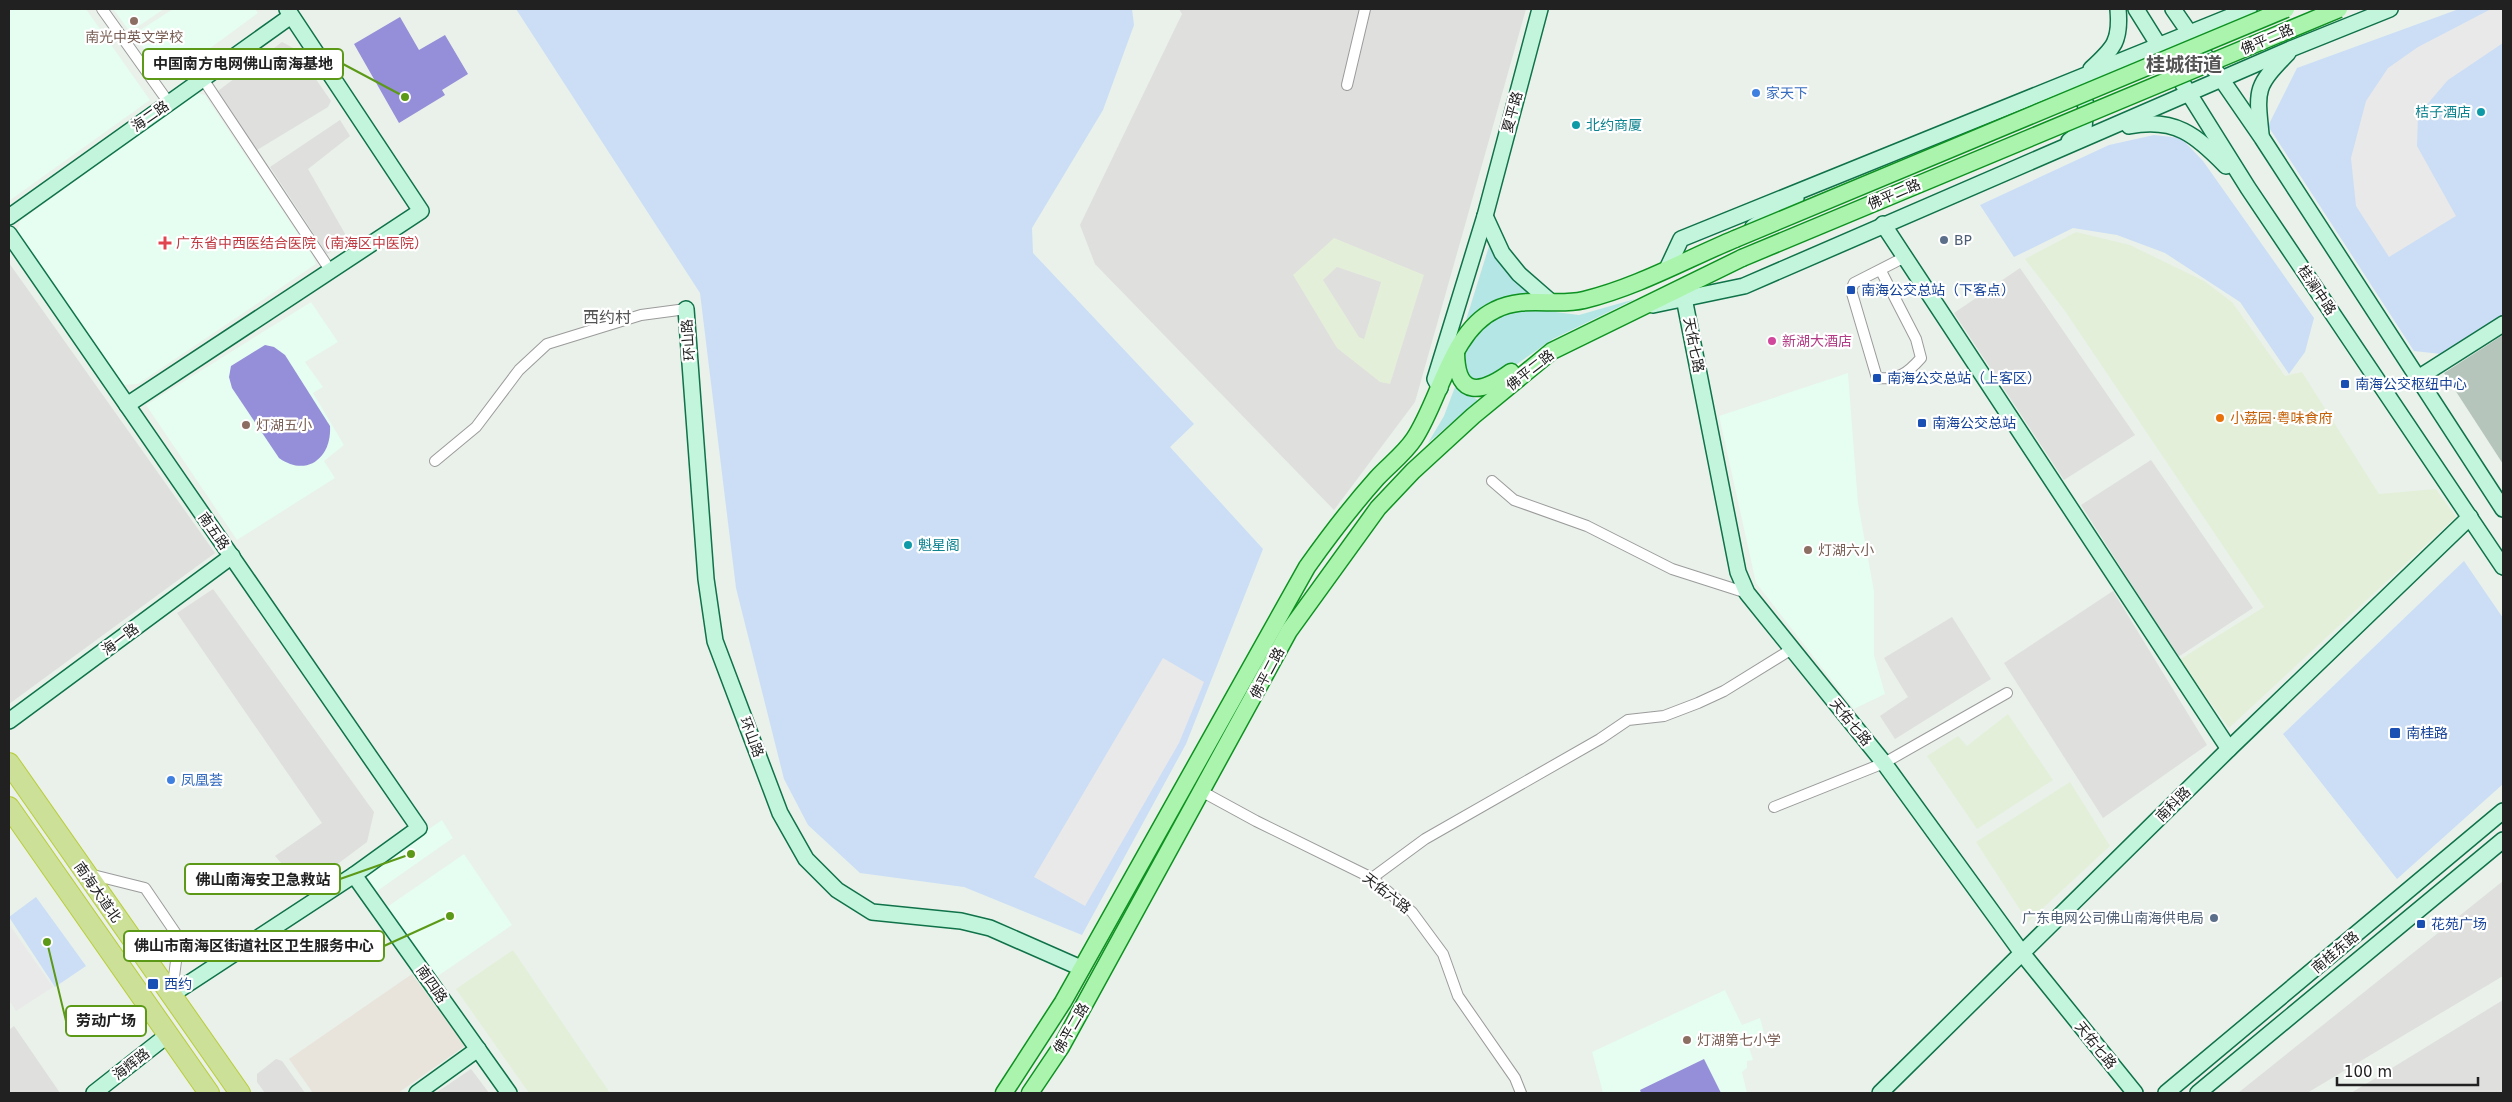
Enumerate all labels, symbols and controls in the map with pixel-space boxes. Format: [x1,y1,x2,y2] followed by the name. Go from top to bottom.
[128,15,140,27] marker: 南光中英文学校
[2238,21,2296,57] street label: 佛平二路
[85,29,183,45] place label: 南光中英文学校
[143,49,343,79] callout: 中国南方电网佛山南海基地
[2146,53,2222,75] district label: 桂城街道
[153,55,333,73] text: 中国南方电网佛山南海基地
[1766,85,1808,101] place label: 家天下
[1750,87,1762,99] marker: 家天下
[1499,90,1525,134] street label: 夏平路
[128,97,172,135] street label: 海二路
[2415,104,2471,120] place label: 桔子酒店
[2475,106,2487,118] marker: 桔子酒店
[1586,117,1642,133] place label: 北约商厦
[1570,119,1582,131] marker: 北约商厦
[1865,176,1923,212] street label: 佛平二路
[1954,232,1972,248] place label: BP
[1938,234,1950,246] marker: BP
[176,235,428,251] place label: 广东省中西医结合医院（南海区中医院）
[158,236,172,250] marker: 广东省中西医结合医院（南海区中医院）
[2295,262,2339,318] street label: 桂澜中路
[1861,282,2015,298] place label: 南海公交总站（下客点）
[1845,284,1857,296] marker: 南海公交总站（下客点）
[583,308,631,327] district label: 西约村
[1681,316,1707,374] street label: 天佑七路
[679,318,697,362] street label: 环山路
[1782,333,1852,349] place label: 新湖大酒店
[1766,335,1778,347] marker: 新湖大酒店
[1503,346,1557,394] street label: 佛平二路
[1887,370,2041,386] place label: 南海公交总站（上客区）
[1871,372,1883,384] marker: 南海公交总站（上客区）
[2355,376,2467,392] place label: 南海公交枢纽中心
[2339,378,2351,390] marker: 南海公交枢纽中心
[2230,410,2332,426] place label: 小荔园·粤味食府
[2214,412,2226,424] marker: 小荔园·粤味食府
[1932,415,2016,431] place label: 南海公交总站
[256,417,312,433] place label: 灯湖五小
[1916,417,1928,429] marker: 南海公交总站
[240,419,252,431] marker: 灯湖五小
[195,509,233,553] street label: 南五路
[918,537,960,553] place label: 魁星阁
[902,539,914,551] marker: 魁星阁
[1818,542,1874,558] place label: 灯湖六小
[1802,544,1814,556] marker: 灯湖六小
[98,620,142,658] street label: 海一路
[1247,645,1287,701] street label: 佛平二路
[1827,695,1875,749] street label: 天佑七路
[737,715,767,759] street label: 环山路
[2406,725,2448,741] place label: 南桂路
[2388,726,2402,740] marker: 南桂路
[181,772,223,788] place label: 凤凰荟
[165,774,177,786] marker: 凤凰荟
[2152,783,2194,825] street label: 南科路
[71,859,125,925] street label: 南海大道北
[185,864,340,894] callout: 佛山南海安卫急救站
[1360,869,1414,917] street label: 天佑六路
[195,871,331,889] text: 佛山南海安卫急救站
[2022,910,2204,926] place label: 广东电网公司佛山南海供电局
[2208,912,2220,924] marker: 广东电网公司佛山南海供电局
[2431,916,2487,932] place label: 花苑广场
[2415,918,2427,930] marker: 花苑广场
[2308,928,2362,976] street label: 南桂东路
[124,931,384,961] callout: 佛山市南海区街道社区卫生服务中心
[134,937,374,955] text: 佛山市南海区街道社区卫生服务中心
[413,962,451,1006] street label: 南四路
[164,976,192,992] place label: 西约
[146,977,160,991] marker: 西约
[1050,1000,1092,1056] street label: 佛平二路
[66,1006,146,1036] callout: 劳动广场
[76,1012,136,1030] text: 劳动广场
[2072,1018,2120,1072] street label: 天佑七路
[1697,1032,1781,1048] place label: 灯湖第七小学
[1681,1034,1693,1046] marker: 灯湖第七小学
[110,1045,152,1083] street label: 海辉路
[2337,1054,2478,1086] scale bar
[2344,1063,2392,1081] text: 100 m

